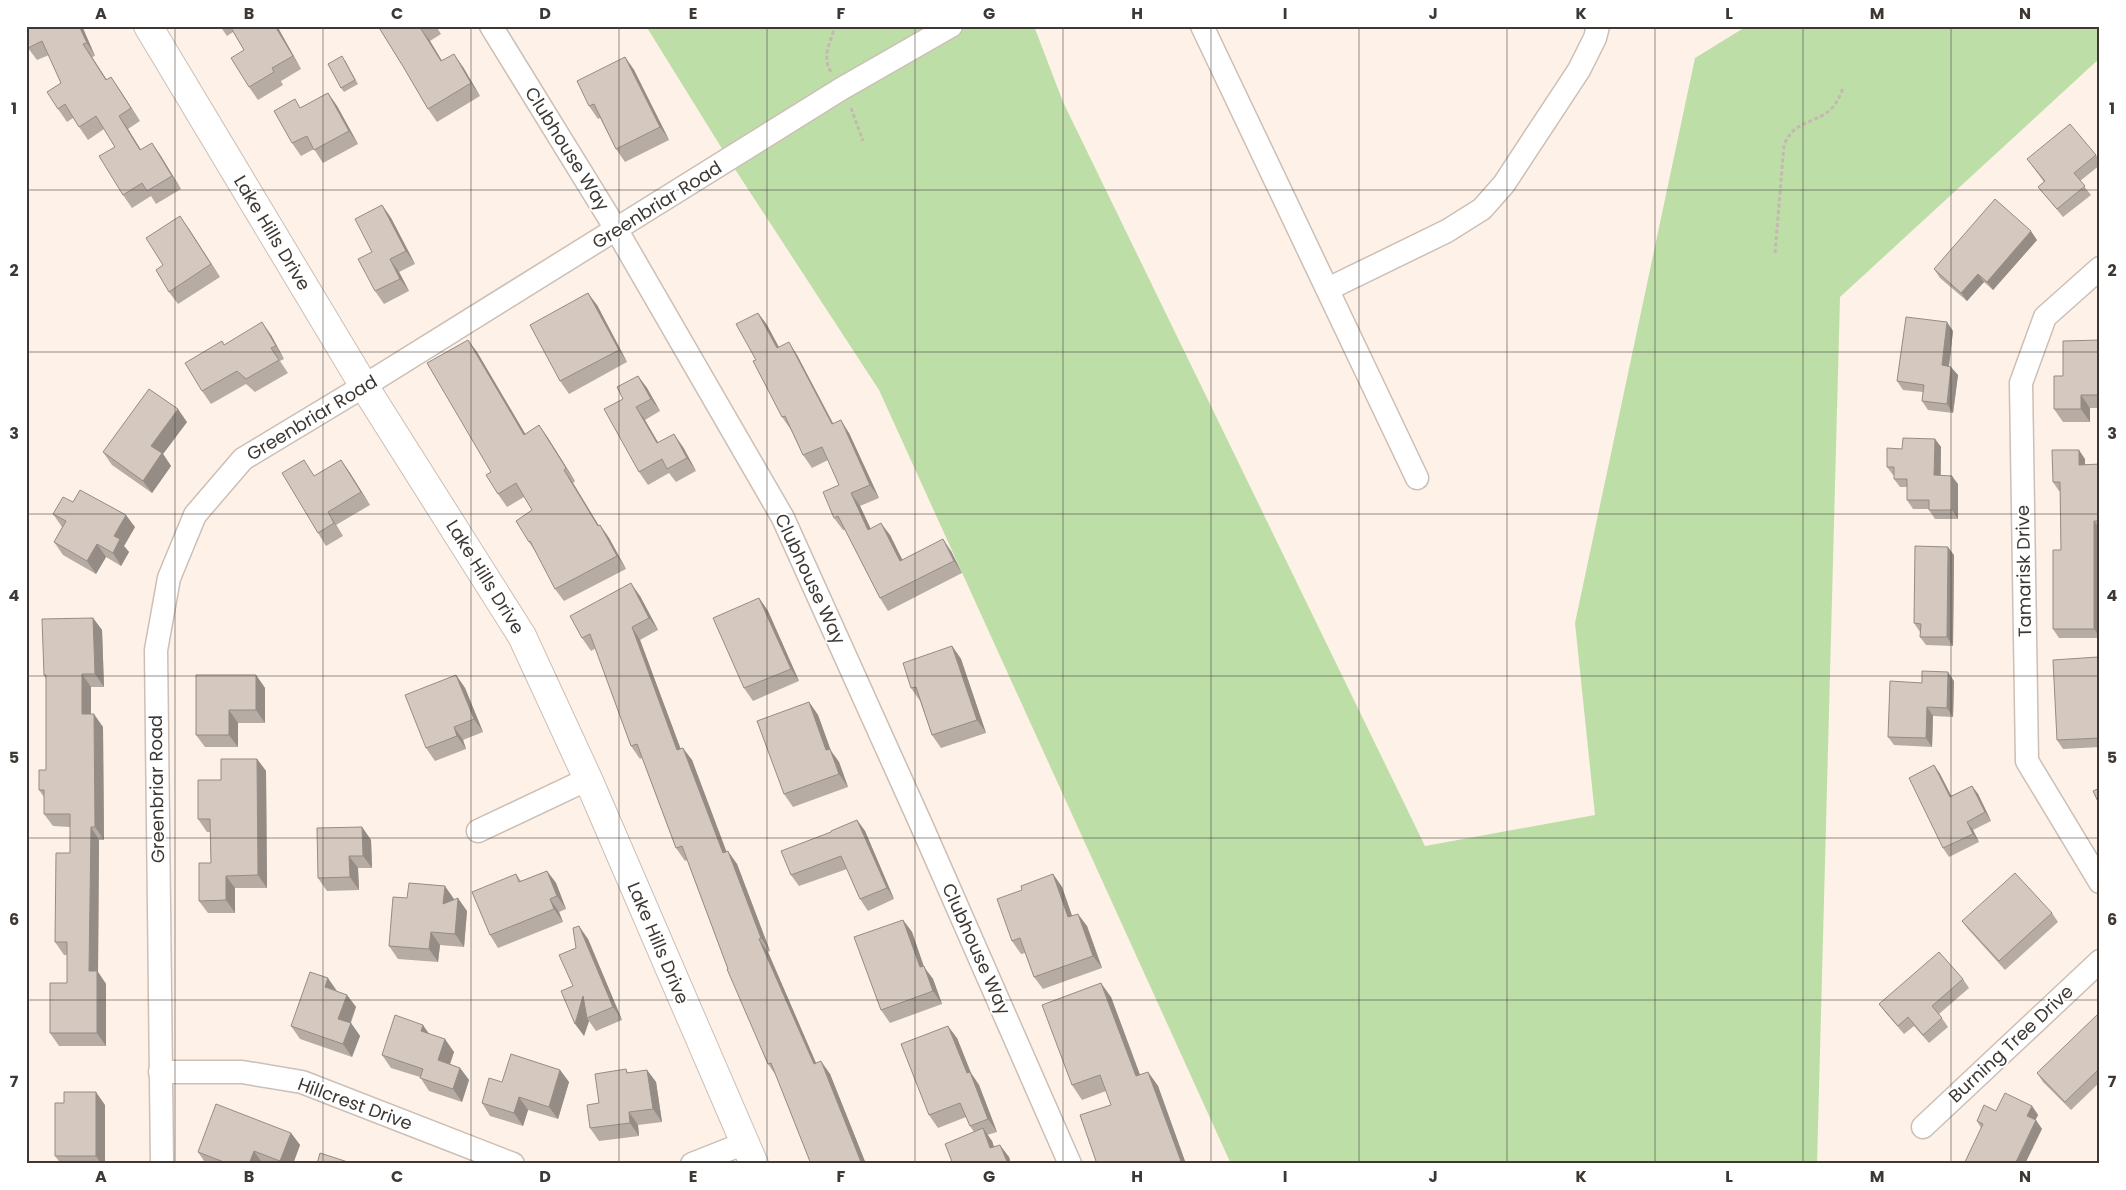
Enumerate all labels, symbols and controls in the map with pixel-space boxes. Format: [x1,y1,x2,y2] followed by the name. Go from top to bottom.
[95,2,107,25] text: A
[244,2,254,25] text: B
[391,2,403,25] text: C
[539,2,551,25] text: D
[689,2,697,25] text: E
[837,2,846,25] text: F
[983,2,995,25] text: G
[1131,2,1143,25] text: H
[1283,2,1287,25] text: I
[1428,2,1438,25] text: J
[1575,2,1587,25] text: K
[1725,2,1733,25] text: L
[1870,2,1884,25] text: M
[2019,2,2031,25] text: N
[519,82,616,215] street label: Clubhouse Way
[11,97,17,120] text: 1
[2109,97,2115,120] text: 1
[587,155,726,254] street label: Greenbriar Road
[228,170,317,295] street label: Lake Hills Drive
[9,259,19,282] text: 2
[2107,259,2117,282] text: 2
[242,369,382,466] street label: Greenbriar Road
[9,422,19,445] text: 3
[2107,422,2117,445] text: 3
[2010,505,2037,637] street label: Tamarisk Drive
[769,509,852,648] street label: Clubhouse Way
[440,515,531,639] street label: Lake Hills Drive
[9,584,20,607] text: 4
[2107,584,2118,607] text: 4
[143,715,170,863] street label: Greenbriar Road
[9,746,19,769] text: 5
[2107,746,2117,769] text: 5
[622,878,695,1008] street label: Lake Hills Drive
[936,879,1017,1019] street label: Clubhouse Way
[9,908,19,931] text: 6
[2107,908,2117,931] text: 6
[1943,979,2079,1108] street label: Burning Tree Drive
[10,1070,19,1093] text: 7
[2108,1070,2117,1093] text: 7
[294,1071,416,1136] street label: Hillcrest Drive
[95,1165,107,1188] text: A
[244,1165,254,1188] text: B
[391,1165,403,1188] text: C
[539,1165,551,1188] text: D
[689,1165,697,1188] text: E
[837,1165,846,1188] text: F
[983,1165,995,1188] text: G
[1131,1165,1143,1188] text: H
[1283,1165,1287,1188] text: I
[1428,1165,1438,1188] text: J
[1575,1165,1587,1188] text: K
[1725,1165,1733,1188] text: L
[1870,1165,1884,1188] text: M
[2019,1165,2031,1188] text: N

